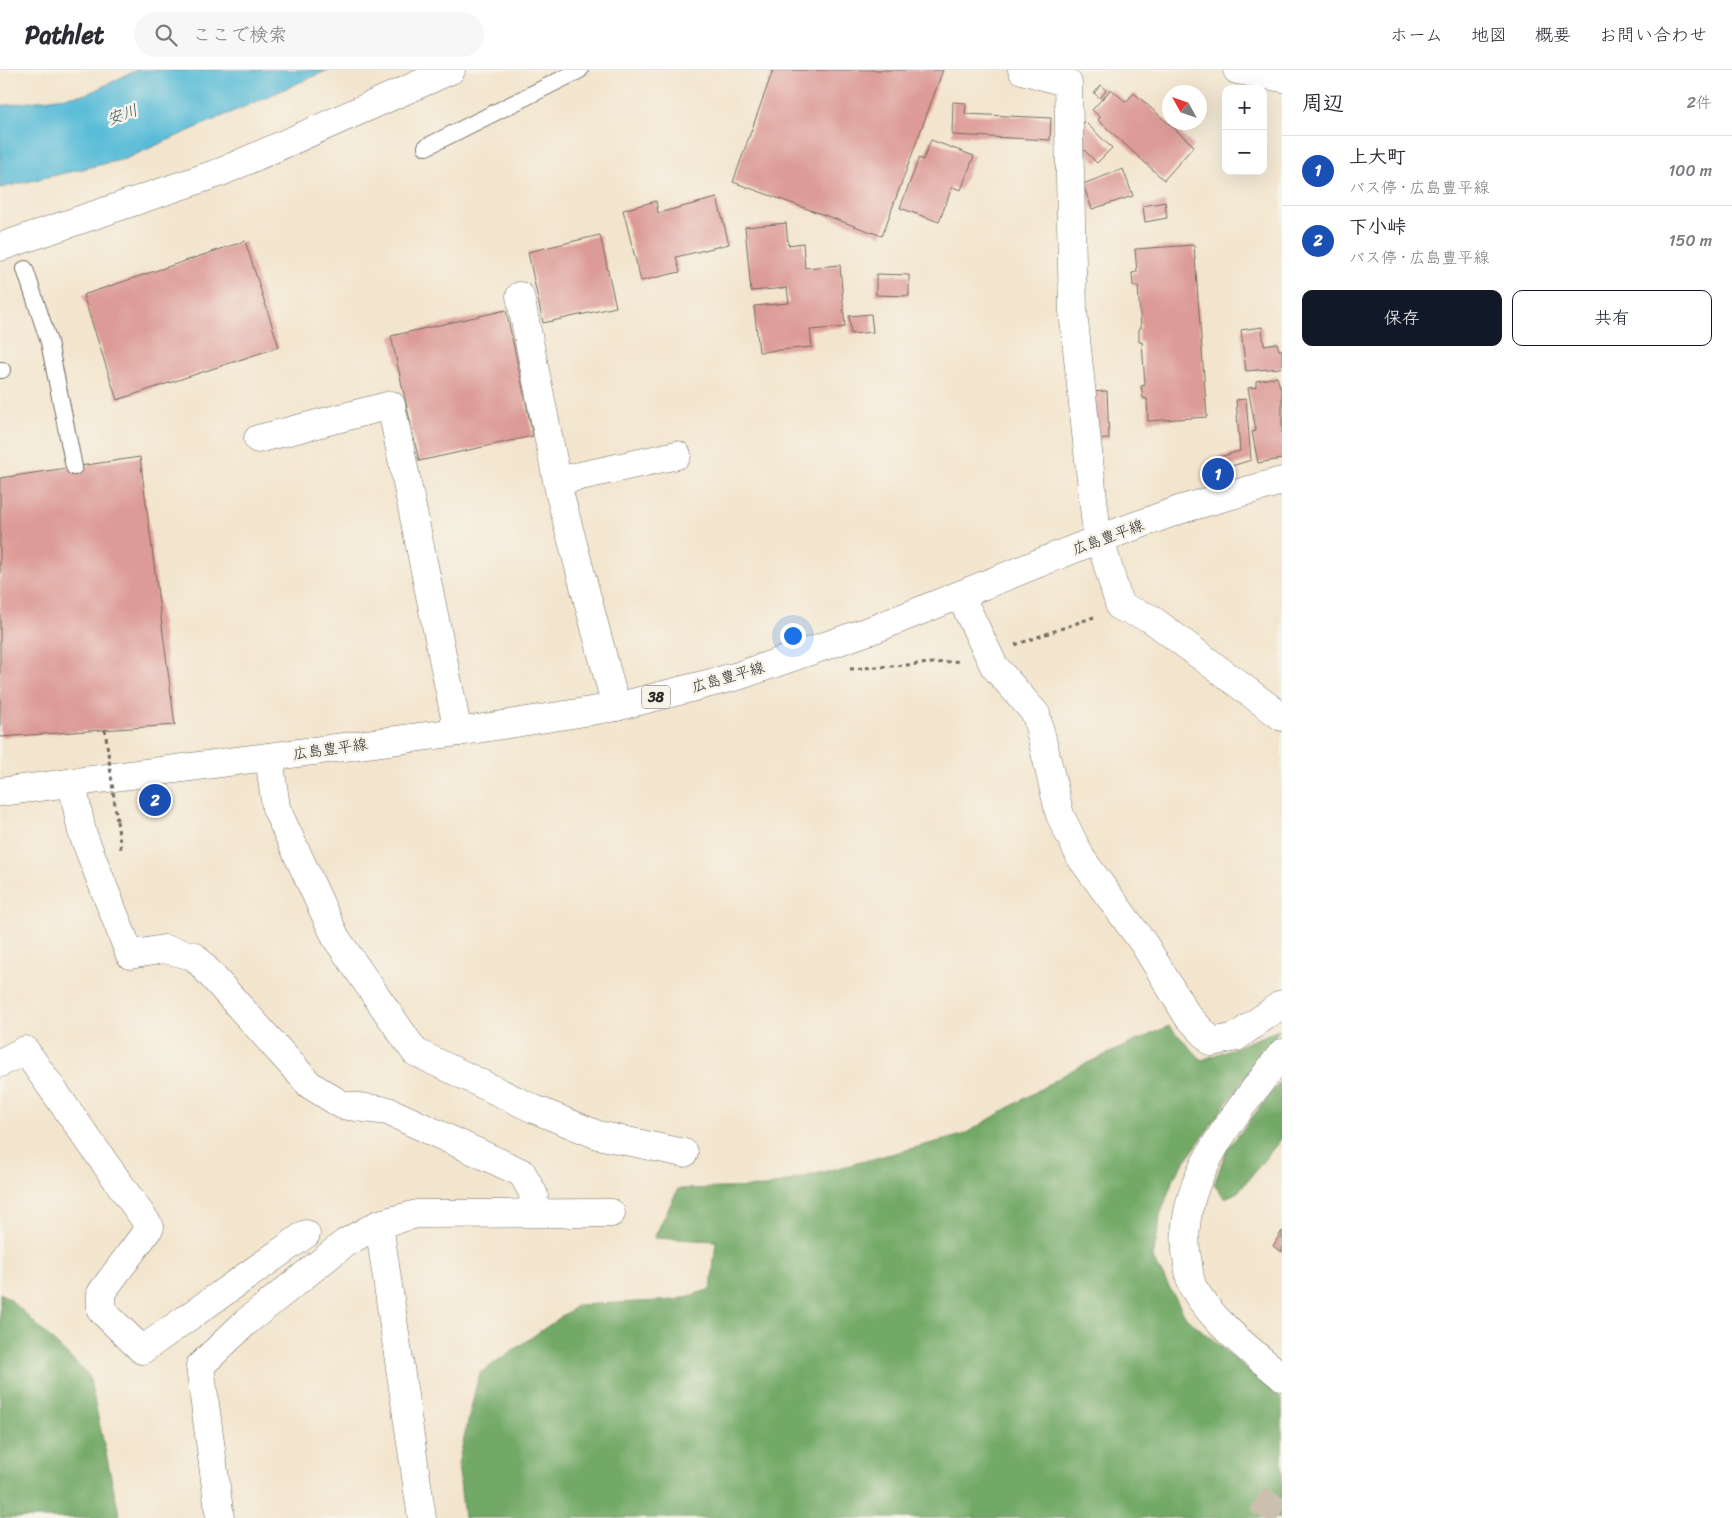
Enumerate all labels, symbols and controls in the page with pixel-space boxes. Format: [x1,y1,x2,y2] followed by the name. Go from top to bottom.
[134,12,484,57] search box
[25,14,104,56] text: Pathlet
[192,18,287,51] text: ここで検索
[1390,19,1443,51] text: ホーム
[1471,19,1507,51] text: 地図
[1535,19,1571,51] text: 概要
[1599,19,1707,51] text: お問い合わせ
[152,21,180,49] icon: search
[1302,84,1344,122] text: 周辺
[1162,85,1207,130] north arrow
[1222,85,1267,175] map controls
[1222,85,1267,130] button: +
[1687,88,1712,117] text: 2件
[102,95,142,134] water label: 安川
[1222,130,1267,175] button: −
[1349,140,1406,173] text: 上大町
[1315,156,1321,185] text: 1
[1668,156,1712,185] text: 100 m
[1349,173,1490,202] text: バス停 · 広島豊平線
[1349,210,1406,243] text: 下小峠
[1313,226,1323,255] text: 2
[1669,226,1712,255] text: 150 m
[1349,243,1490,272] text: バス停 · 広島豊平線
[1302,290,1502,346] button: 保存
[1512,290,1712,346] button: 共有
[1202,455,1234,493] pin: 1
[1068,512,1148,562] street label: 広島豊平線
[780,623,806,649] your location
[688,654,768,700] street label: 広島豊平線
[642,686,670,708] road number: 38
[291,731,369,767] street label: 広島豊平線
[139,781,171,819] pin: 2

